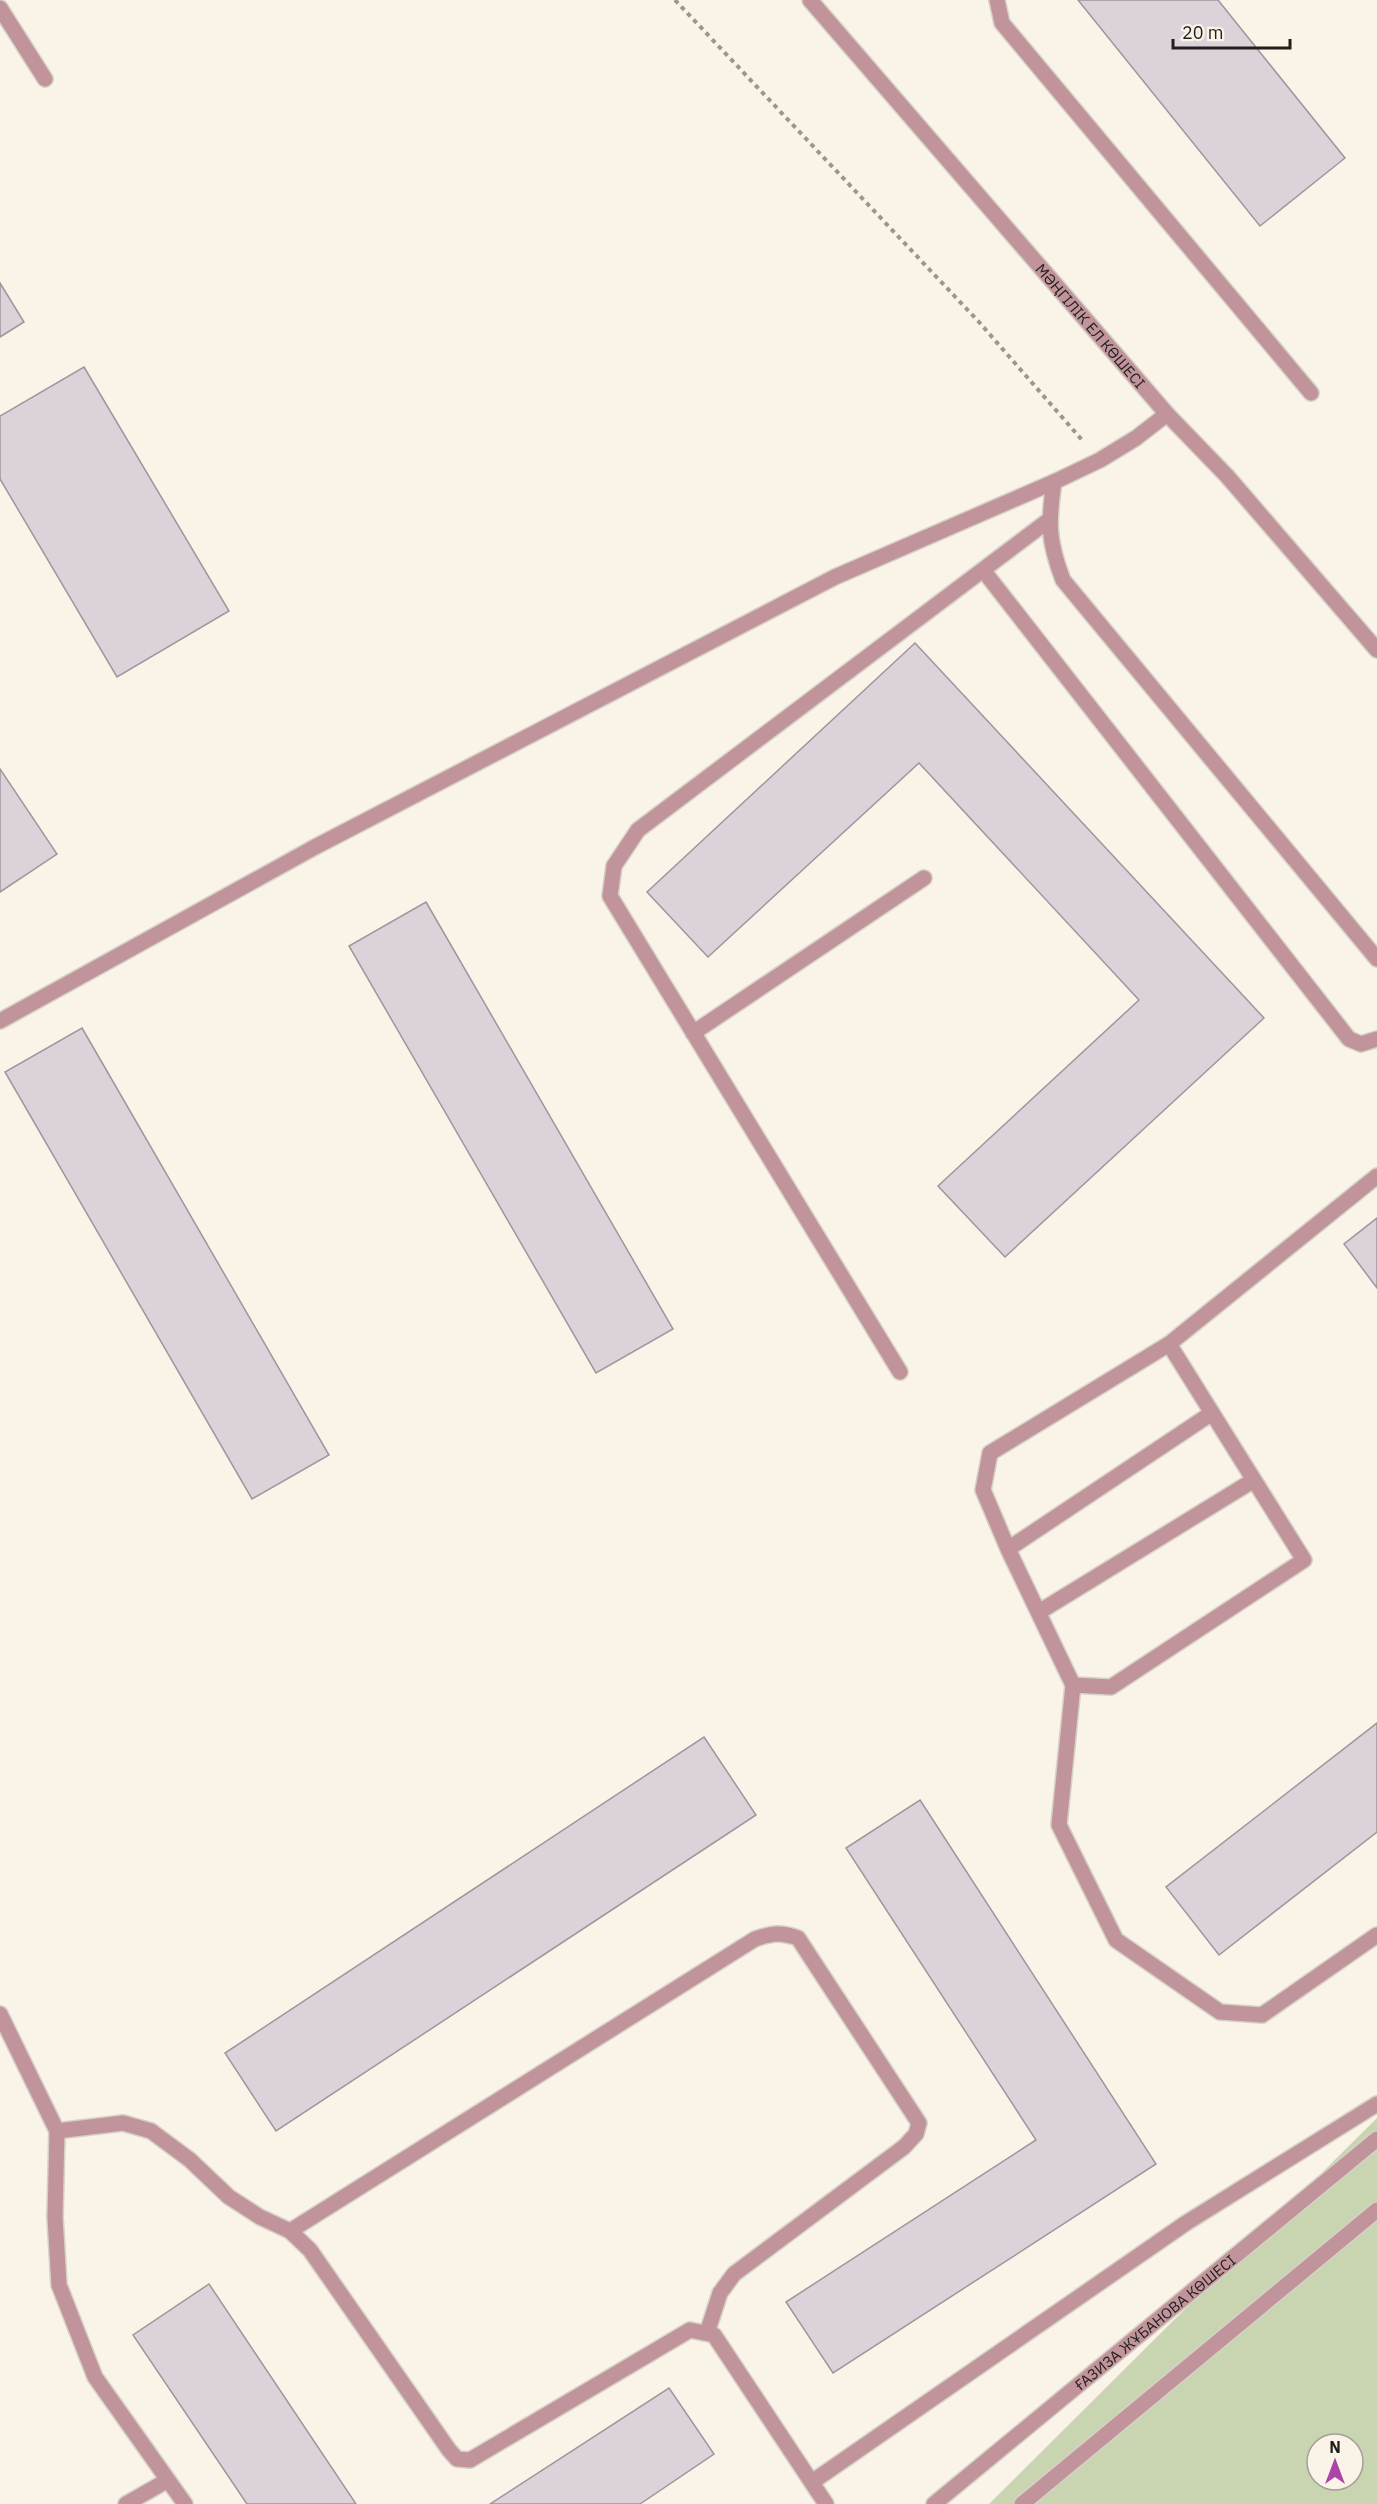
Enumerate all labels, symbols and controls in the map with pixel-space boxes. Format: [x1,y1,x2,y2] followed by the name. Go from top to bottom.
[1173,12,1290,50] scale bar
[1182,21,1224,44] text: 20 m
[1032,259,1150,392] street label: МӘҢГІЛІК ЕЛ КӨШЕСІ
[1070,2250,1239,2394] street label: ҒАЗИЗА ЖҰБАНОВА КӨШЕСІ
[1305,2432,1365,2492] north arrow
[1329,2437,1341,2457] text: N

